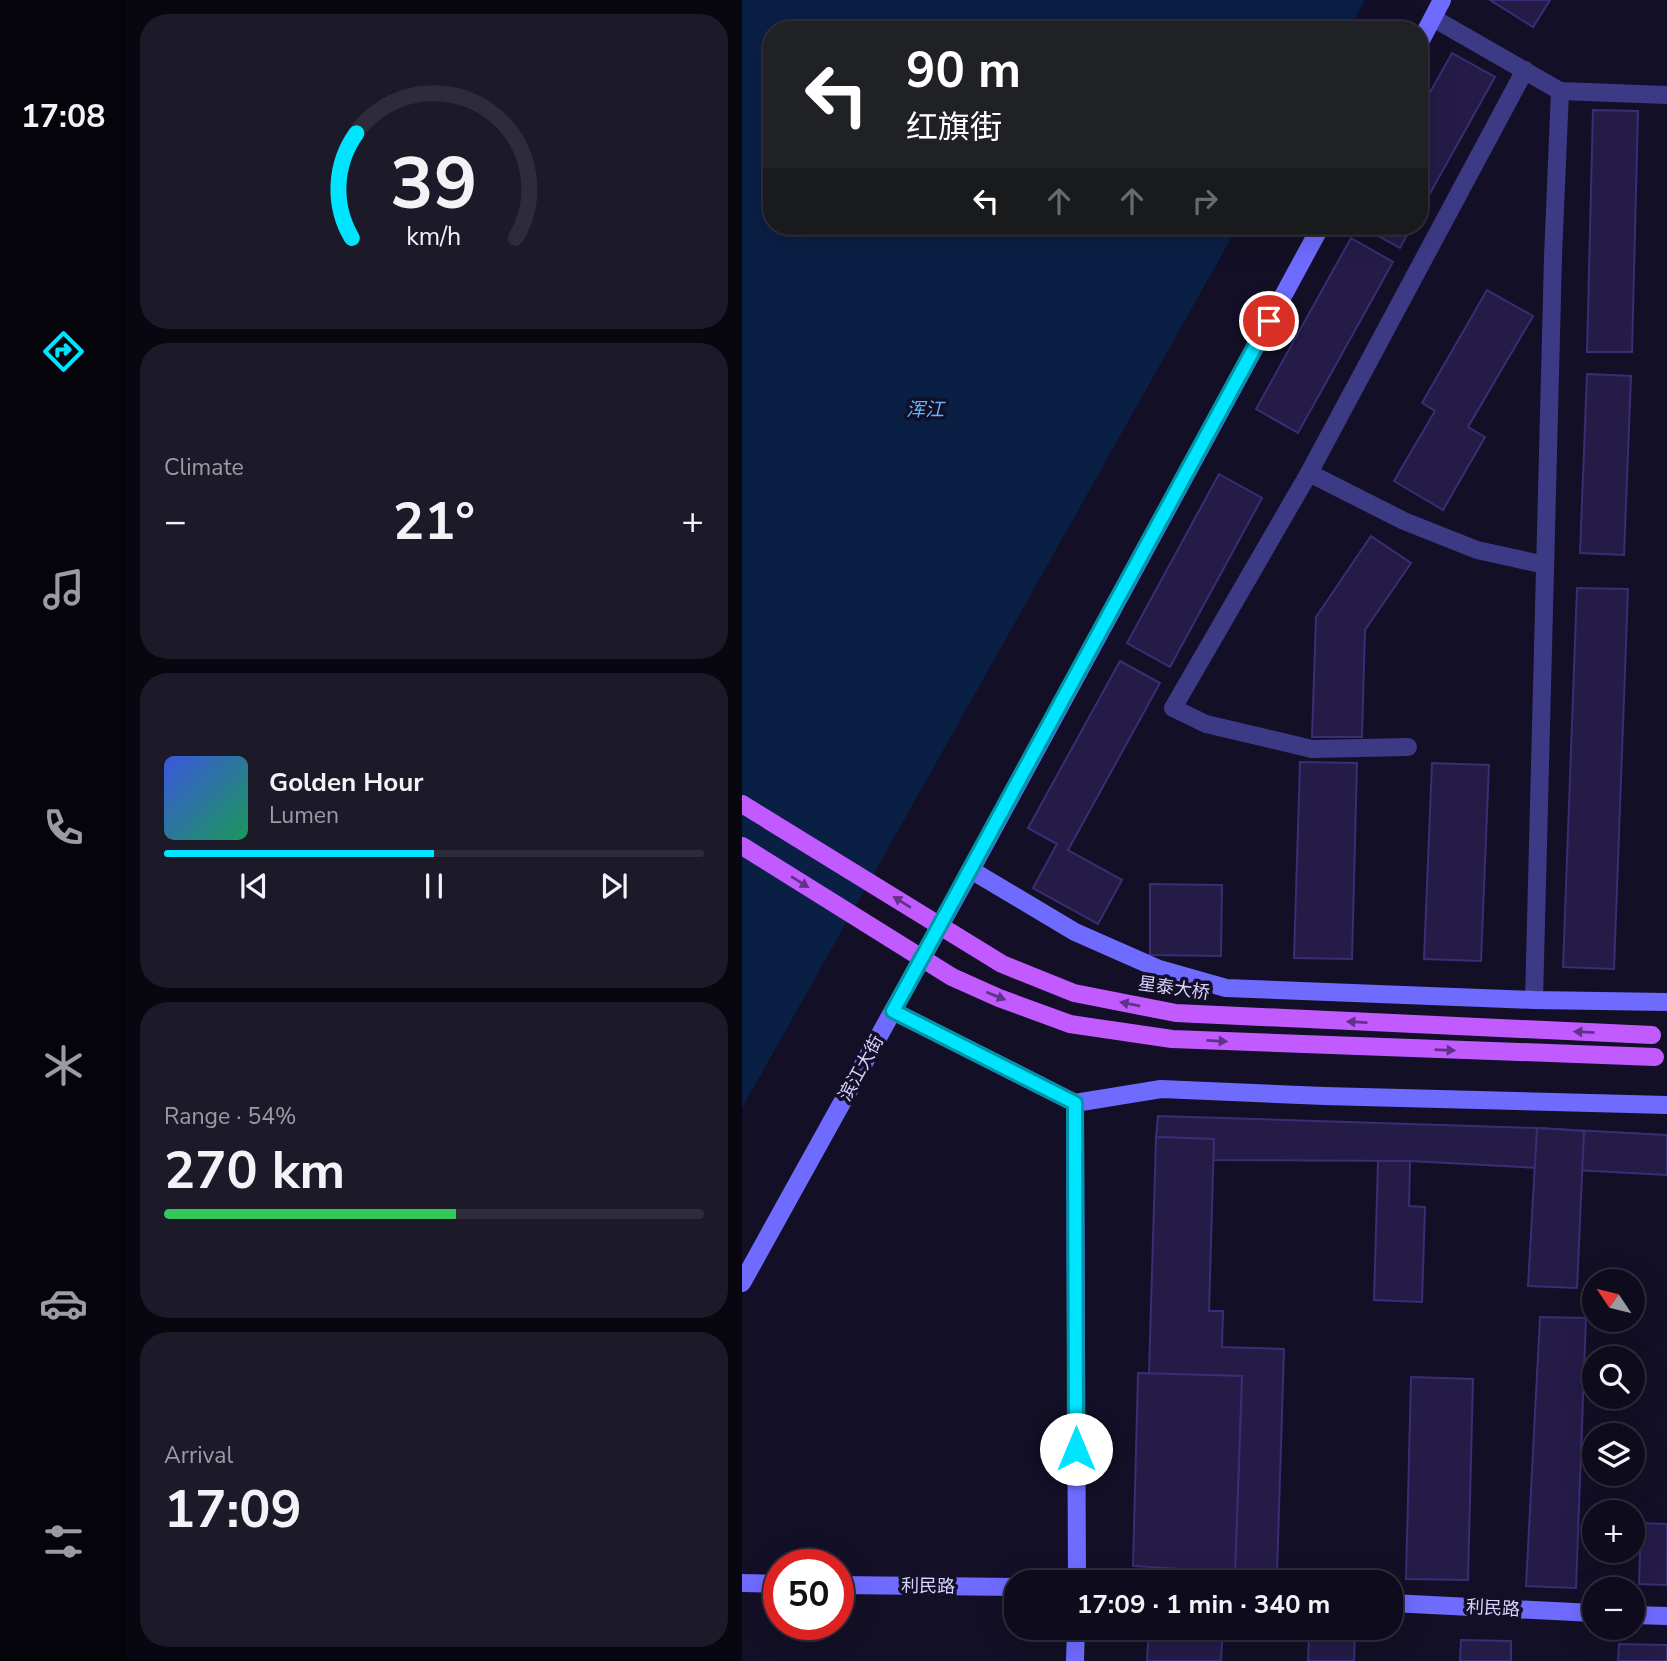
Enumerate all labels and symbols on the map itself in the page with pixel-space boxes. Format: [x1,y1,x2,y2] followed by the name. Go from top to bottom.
[1239,291,1299,351] pin
[906,397,946,423] water label: 浑江
[790,875,809,888] one-way arrow
[893,896,912,909] one-way arrow
[1137,971,1211,1005] street label: 星泰大桥
[986,991,1007,1002] one-way arrow
[1119,998,1141,1009] one-way arrow
[1345,1016,1367,1027] one-way arrow
[1573,1026,1595,1037] one-way arrow
[833,1031,889,1105] street label: 滨江大街
[1207,1035,1229,1046] one-way arrow
[1434,1044,1456,1055] one-way arrow
[1582,1269,1645,1332] north arrow
[1039,1412,1113,1486] position arrow
[763,1549,854,1640] speed limit sign: 50
[901,1574,955,1598] street label: 利民路
[1465,1595,1521,1621] street label: 利民路

